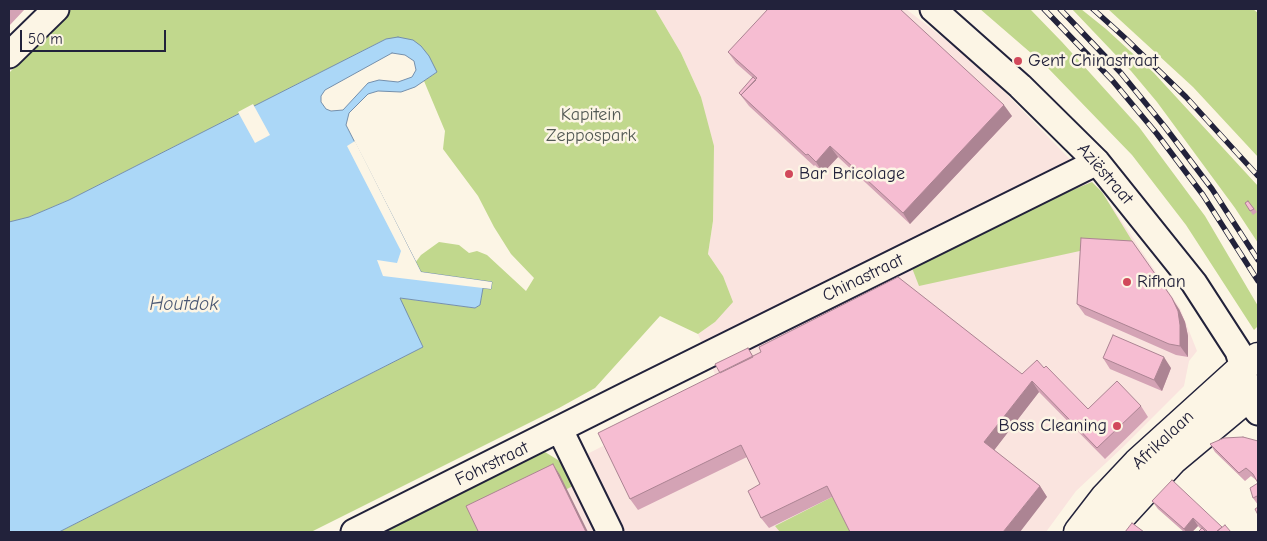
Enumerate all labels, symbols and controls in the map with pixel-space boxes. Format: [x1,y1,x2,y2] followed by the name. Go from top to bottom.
[22,20,169,52] scale bar
[28,30,63,48] text: 50 m
[1028,50,1158,72] place label: Gent Chinastraat
[1012,55,1024,67] marker: Gent Chinastraat
[546,104,636,146] park label: Kapitein Zeppospark
[1072,139,1138,209] street label: Aziëstraat
[799,163,905,185] place label: Bar Bricolage
[783,168,795,180] marker: Bar Bricolage
[819,249,907,307] street label: Chinastraat
[1137,271,1186,293] place label: Rifhan
[1121,276,1133,288] marker: Rifhan
[150,294,218,316] water label: Houtdok
[1128,406,1198,474] street label: Afrikalaan
[999,415,1107,437] place label: Boss Cleaning
[1111,420,1123,432] marker: Boss Cleaning
[452,437,532,491] street label: Fohrstraat

